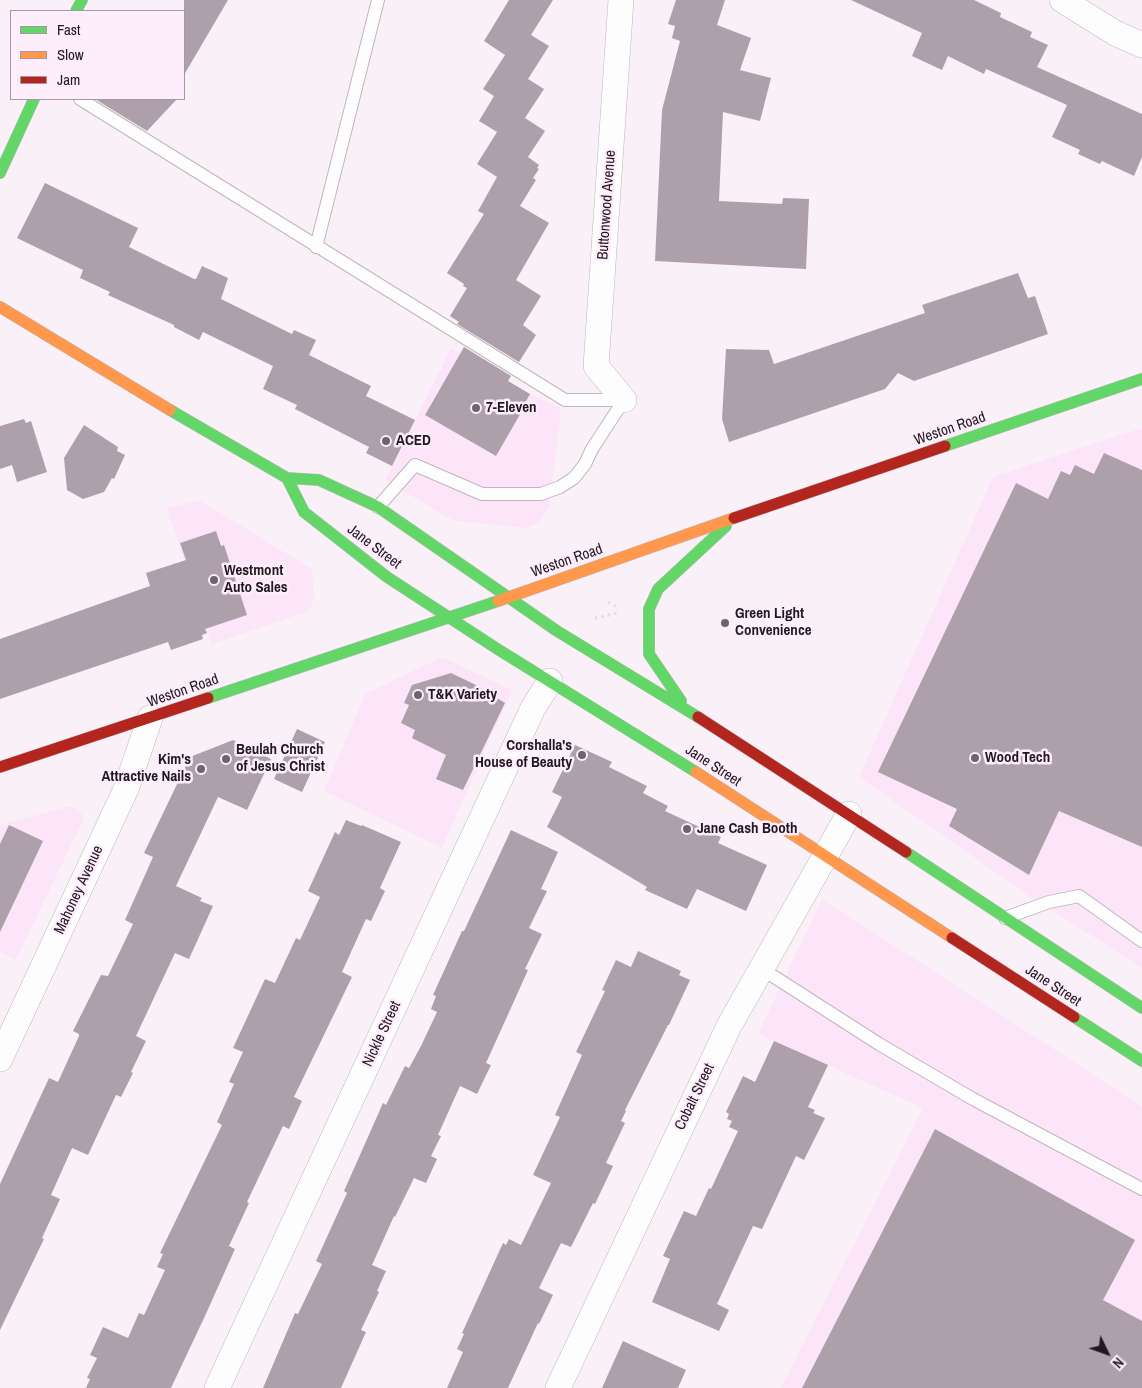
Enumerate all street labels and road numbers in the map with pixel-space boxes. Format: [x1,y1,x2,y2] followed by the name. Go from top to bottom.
[594,150,620,260] street label: Buttonwood Avenue
[912,408,988,450] street label: Weston Road
[343,521,405,573] street label: Jane Street
[529,540,605,582] street label: Weston Road
[145,670,221,712] street label: Weston Road
[682,741,744,791] street label: Jane Street
[51,843,107,937] street label: Mahoney Avenue
[1022,961,1084,1011] street label: Jane Street
[359,998,405,1070] street label: Nickle Street
[671,1061,719,1133] street label: Cobalt Street

